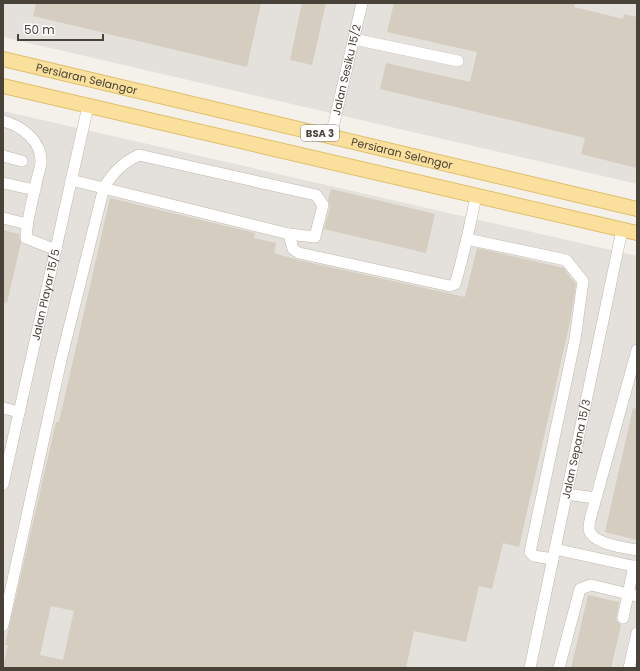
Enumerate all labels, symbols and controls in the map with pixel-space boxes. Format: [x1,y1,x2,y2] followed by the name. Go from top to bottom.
[18,16,103,42] scale bar
[24,21,55,38] text: 50 m
[328,23,365,117] street label: Jalan Sesiku 15/2
[34,59,139,99] street label: Persiaran Selangor
[301,125,339,141] road number: BSA 3
[350,134,454,173] street label: Persiaran Selangor
[28,247,64,342] street label: Jalan Playar 15/5
[558,398,594,500] street label: Jalan Sepana 15/3

